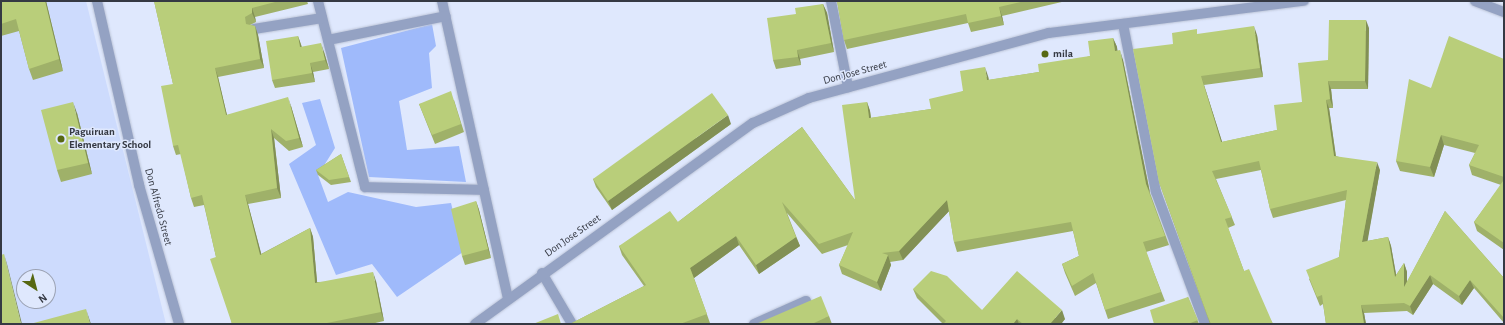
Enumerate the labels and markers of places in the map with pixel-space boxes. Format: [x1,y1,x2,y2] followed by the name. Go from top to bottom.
[1053,47,1073,61] place label: mila
[1040,49,1050,59] marker: mila
[69,126,151,152] place label: Paguiruan Elementary School
[56,134,66,144] marker: Paguiruan Elementary School

